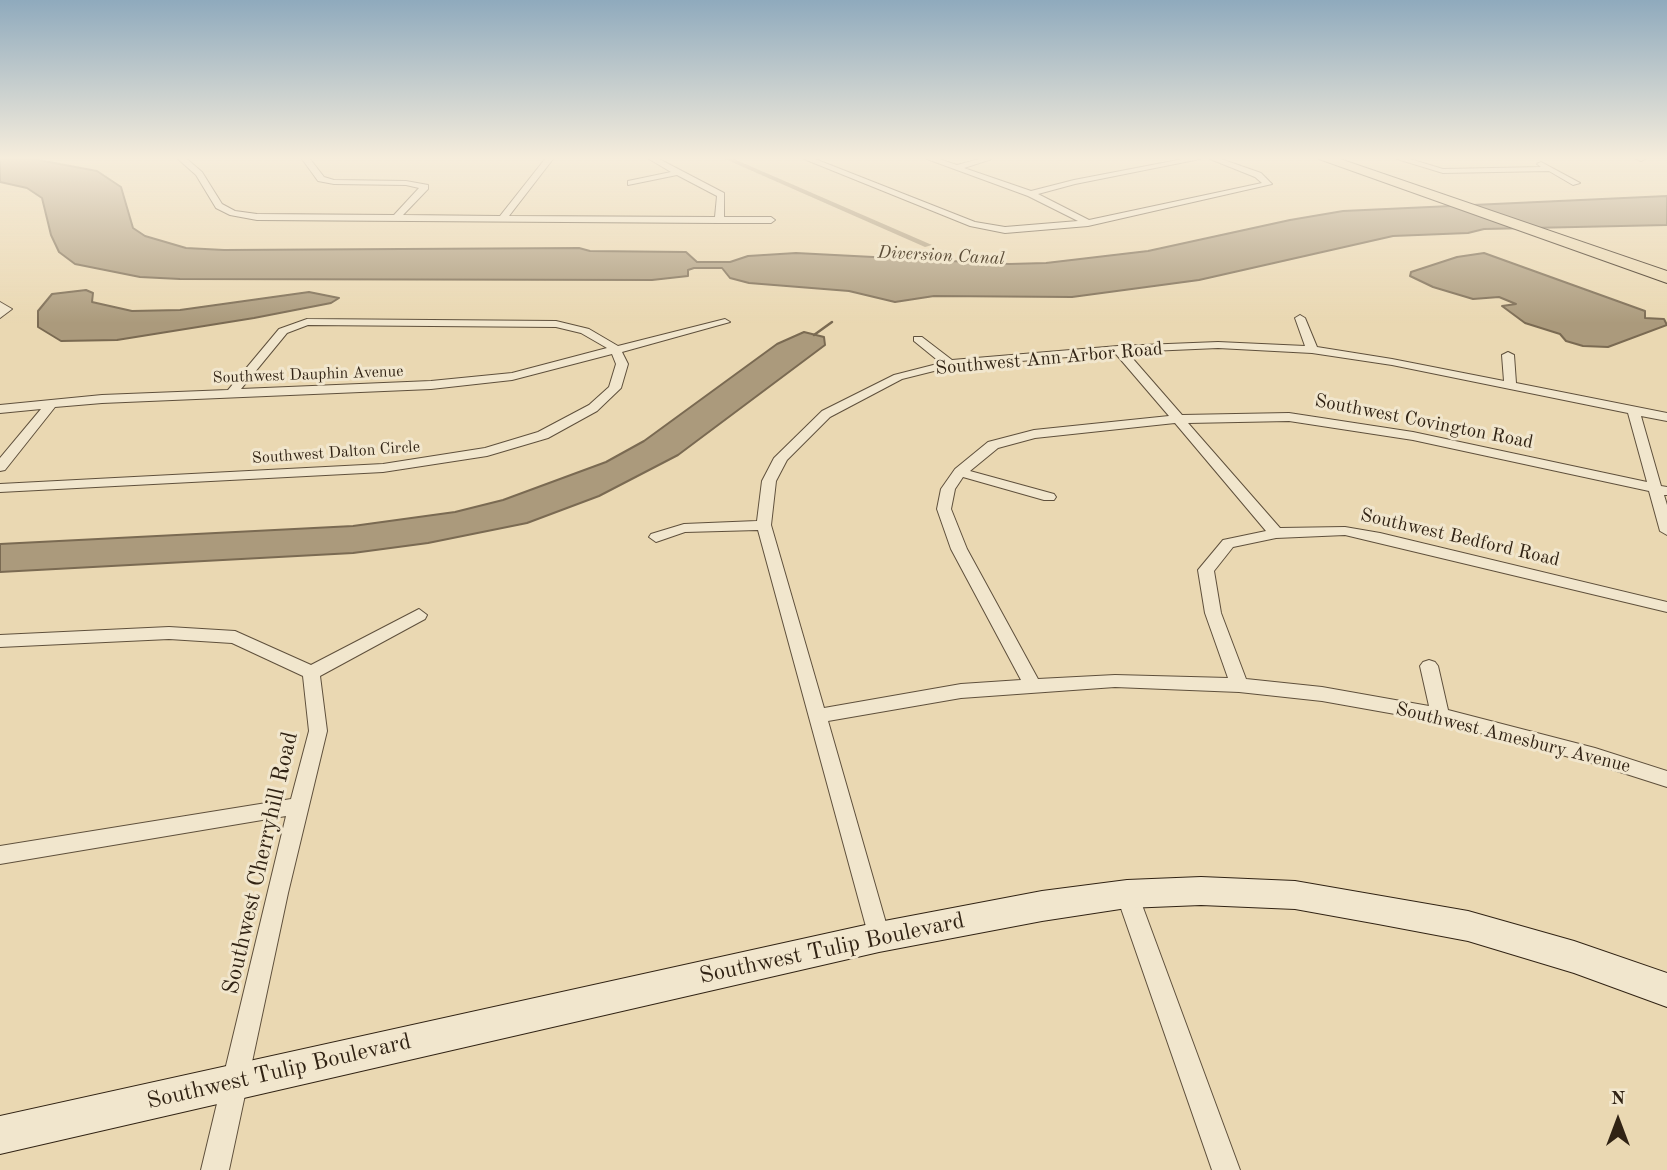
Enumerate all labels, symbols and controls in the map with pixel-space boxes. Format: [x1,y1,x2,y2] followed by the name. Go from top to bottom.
[877,242,1005,270] water label: Diversion Canal
[934,338,1164,380] street label: Southwest Ann Arbor Road
[212,362,404,388] street label: Southwest Dauphin Avenue
[1313,390,1535,454] street label: Southwest Covington Road
[251,438,421,468] street label: Southwest Dalton Circle
[1358,504,1562,572] street label: Southwest Bedford Road
[1393,698,1633,778] street label: Southwest Amesbury Avenue
[217,729,305,997] street label: Southwest Cherryhill Road
[697,907,967,991] street label: Southwest Tulip Boulevard
[144,1028,414,1116] street label: Southwest Tulip Boulevard
[1583,1086,1653,1156] north arrow
[1611,1090,1625,1109] text: N

